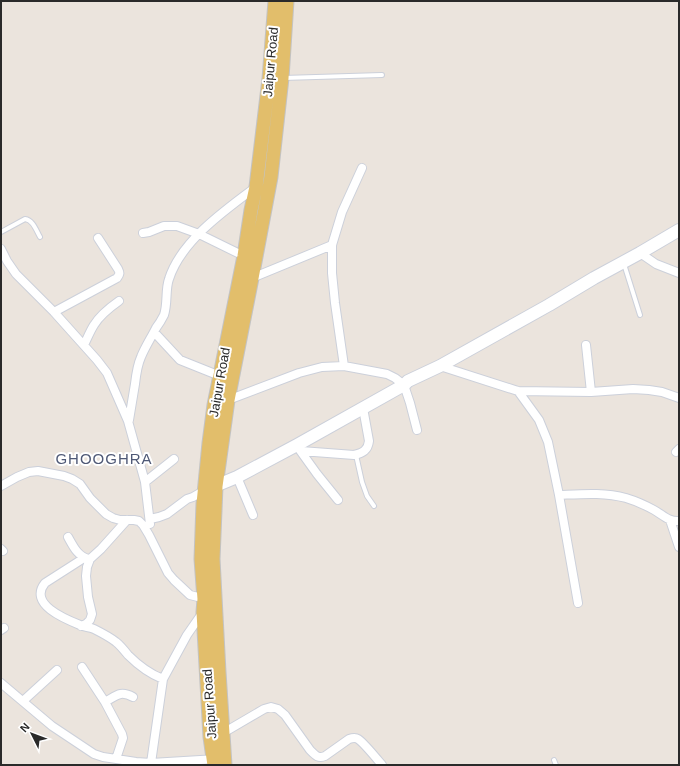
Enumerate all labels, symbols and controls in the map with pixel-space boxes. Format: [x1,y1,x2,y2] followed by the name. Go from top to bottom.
[260,26,281,98] street label: Jaipur Road
[206,346,233,418] street label: Jaipur Road
[55,450,153,467] district label: GHOOGHRA
[200,668,219,739] street label: Jaipur Road
[12,714,52,754] north arrow
[17,720,32,734] text: N

